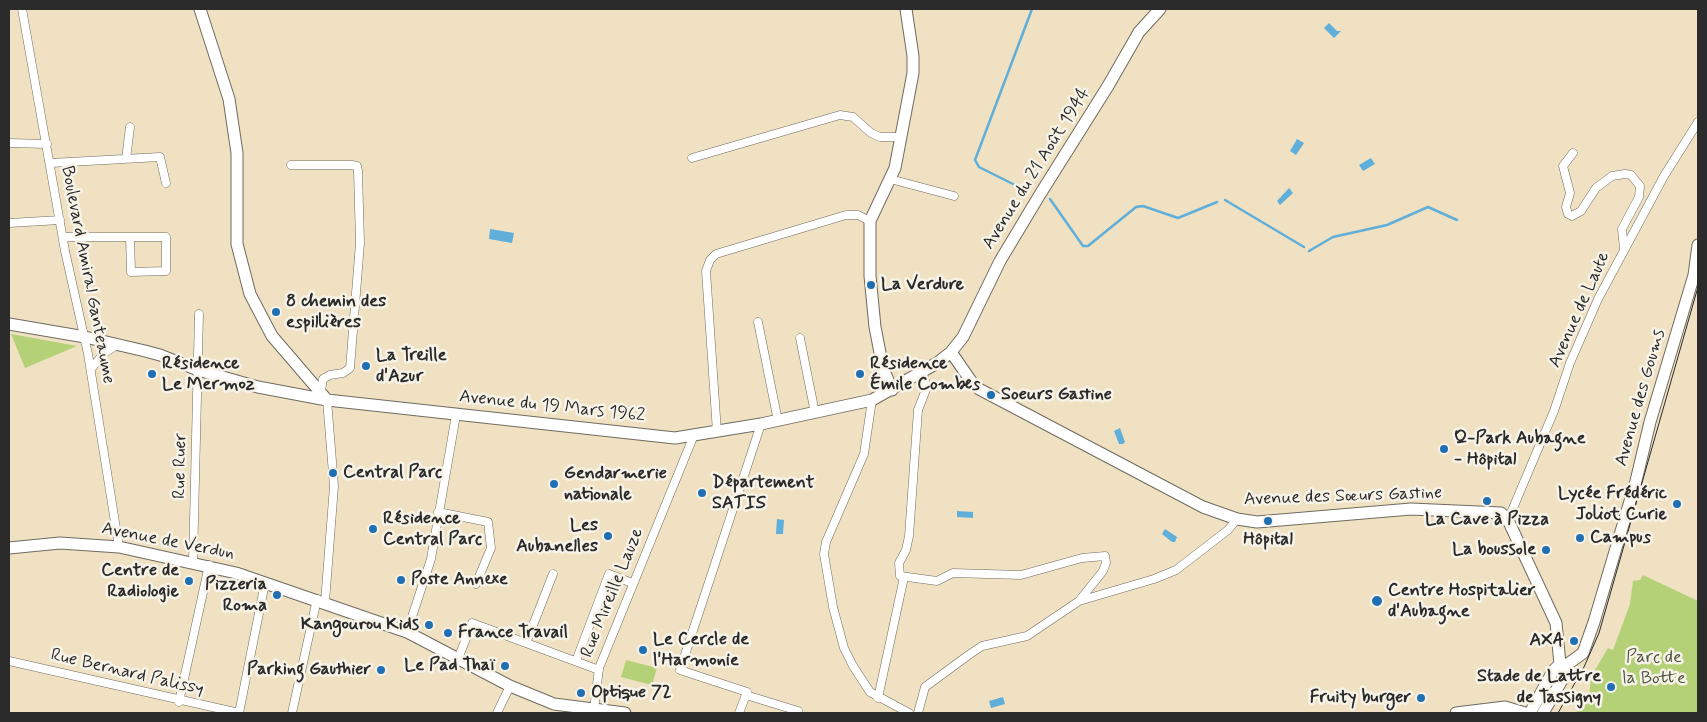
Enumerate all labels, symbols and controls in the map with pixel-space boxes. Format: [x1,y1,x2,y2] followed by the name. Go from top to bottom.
[978,84,1096,254] street label: Avenue du 21 Août 1944
[55,164,119,386] street label: Boulevard Amiral Ganteaume
[1545,249,1615,371] street label: Avenue de Laute
[881,274,964,296] place label: La Verdure
[865,279,877,291] marker: La Verdure
[286,291,386,334] place label: 8 chemin des espillières
[270,306,282,318] marker: 8 chemin des espillières
[1611,327,1671,469] street label: Avenue des Goums
[376,345,447,388] place label: La Treille d'Azur
[162,353,255,396] place label: Résidence Le Mermoz
[870,353,980,396] place label: Résidence Émile Combes
[360,360,372,372] marker: La Treille d'Azur
[146,368,158,380] marker: Résidence Le Mermoz
[854,368,866,380] marker: Résidence Émile Combes
[1001,384,1112,406] place label: Soeurs Gastine
[458,387,646,427] street label: Avenue du 19 Mars 1962
[985,389,997,401] marker: Soeurs Gastine
[1454,428,1585,470] place label: Q-Park Aubagne - Hôpital
[170,433,192,499] street label: Rue Ruer
[1438,443,1450,455] marker: Q-Park Aubagne - Hôpital
[343,462,442,484] place label: Central Parc
[564,463,667,506] place label: Gendarmerie nationale
[327,467,339,479] marker: Central Parc
[712,472,814,514] place label: Département SATIS
[548,478,560,490] marker: Gendarmerie nationale
[1244,483,1442,511] street label: Avenue des Sœurs Gastine
[1558,483,1667,526] place label: Lycée Frédéric Joliot Curie
[696,487,708,499] marker: Département SATIS
[1481,495,1493,507] marker: La Cave à Pizza
[1671,498,1683,510] marker: Lycée Frédéric Joliot Curie
[383,508,482,550] place label: Résidence Central Parc
[1425,509,1549,531] place label: La Cave à Pizza
[516,515,598,558] place label: Les Aubanelles
[1262,515,1274,527] marker: Hôpital
[100,519,236,565] street label: Avenue de Verdun
[367,523,379,535] marker: Résidence Central Parc
[577,525,649,661] street label: Rue Mireille Lauze
[1590,527,1651,549] place label: Campus
[1243,529,1293,551] place label: Hôpital
[602,530,614,542] marker: Les Aubanelles
[1574,532,1586,544] marker: Campus
[1452,539,1536,561] place label: La boussole
[1540,544,1552,556] marker: La boussole
[101,560,179,602] place label: Centre de Radiologie
[411,569,508,591] place label: Poste Annexe
[205,574,267,616] place label: Pizzeria Roma
[395,574,407,586] marker: Poste Annexe
[183,575,195,587] marker: Centre de Radiologie
[1388,580,1535,622] place label: Centre Hospitalier d'Aubagne
[271,589,283,601] marker: Pizzeria Roma
[1370,594,1384,608] marker: Centre Hospitalier d'Aubagne
[301,614,419,636] place label: Kangourou Kids
[423,619,435,631] marker: Kangourou Kids
[458,622,568,644] place label: France Travail
[442,627,454,639] marker: France Travail
[653,629,749,672] place label: Le Cercle de l'Harmonie
[1529,630,1564,652] place label: AXA
[1568,635,1580,647] marker: AXA
[637,644,649,656] marker: Le Cercle de l'Harmonie
[48,645,206,701] street label: Rue Bernard Palissy
[1622,647,1686,690] park label: Parc de la Botte
[404,655,495,677] place label: Le Pad Thaï
[247,659,371,681] place label: Parking Gauthier
[499,660,511,672] marker: Le Pad Thaï
[375,664,387,676] marker: Parking Gauthier
[1477,666,1601,709] place label: Stade de Lattre de Tassigny
[1605,681,1617,693] marker: Stade de Lattre de Tassigny
[591,682,671,704] place label: Optique 72
[575,687,587,699] marker: Optique 72
[1310,687,1411,709] place label: Fruity burger
[1415,692,1427,704] marker: Fruity burger

